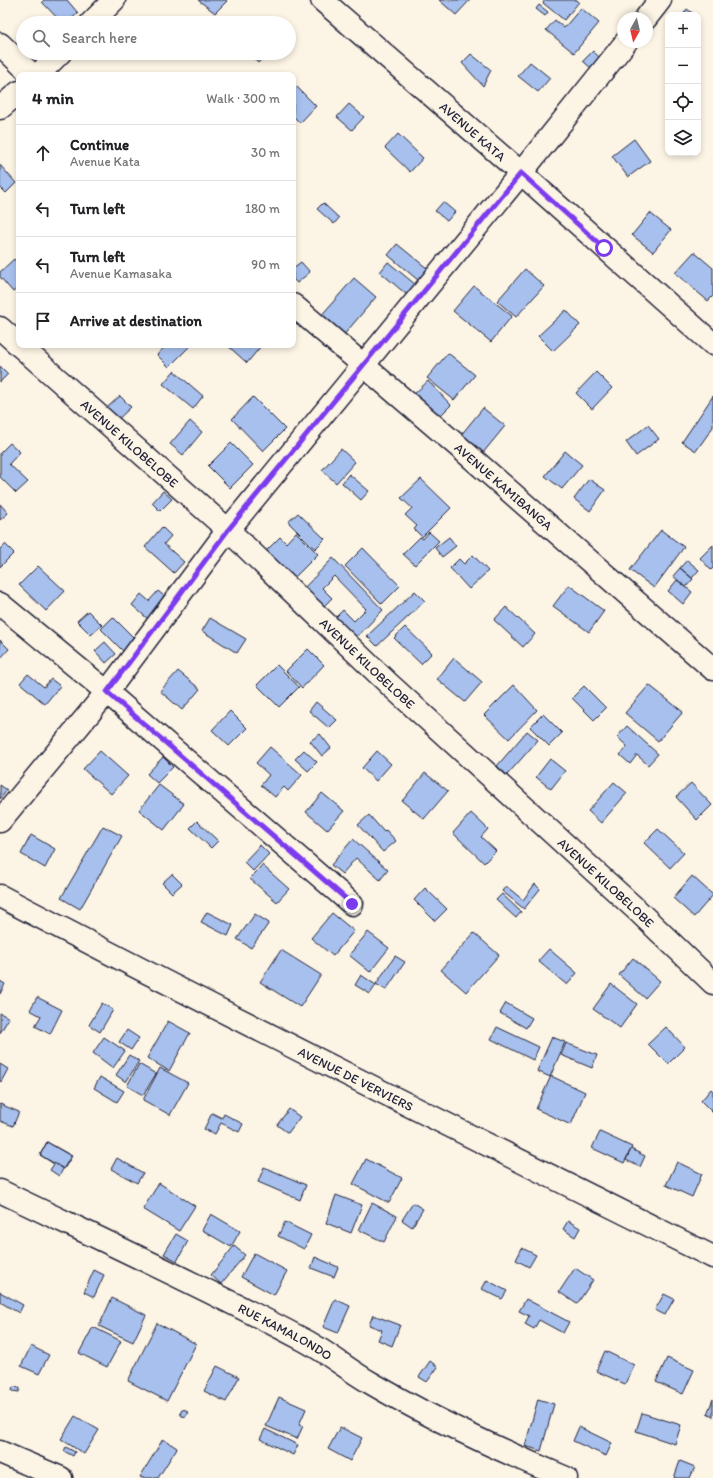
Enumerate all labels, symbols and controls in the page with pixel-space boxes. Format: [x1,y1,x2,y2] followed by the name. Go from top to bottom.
[617,12,653,48] north arrow
[665,12,701,156] map controls
[665,12,701,48] button: +
[16,16,296,60] search box
[30,27,52,49] icon: search
[62,29,137,47] text: Search here
[665,48,701,84] button: −
[665,84,701,120] button: locate
[32,88,74,108] text: 4 min
[206,91,280,106] text: Walk · 300 m
[437,99,509,165] street label: AVENUE KATA
[665,120,701,156] button: layers
[70,136,129,154] text: Continue
[32,142,54,164] icon: ahead
[251,145,280,160] text: 30 m
[70,154,140,169] text: Avenue Kata
[32,198,54,220] icon: left
[70,200,125,218] text: Turn left
[245,201,280,216] text: 180 m
[595,239,613,257] route start
[70,248,125,266] text: Turn left
[32,254,54,276] icon: left
[251,257,280,272] text: 90 m
[70,266,172,281] text: Avenue Kamasaka
[32,310,54,332] icon: arrive
[70,312,202,330] text: Arrive at destination
[78,396,181,491] street label: AVENUE KILOBELOBE
[452,440,556,534] street label: AVENUE KAMIBANGA
[317,615,418,712] street label: AVENUE KILOBELOBE
[555,835,657,930] street label: AVENUE KILOBELOBE
[343,895,361,913] route end
[296,1044,416,1114] street label: AVENUE DE VERVIERS
[236,1300,335,1363] street label: RUE KAMALONDO

